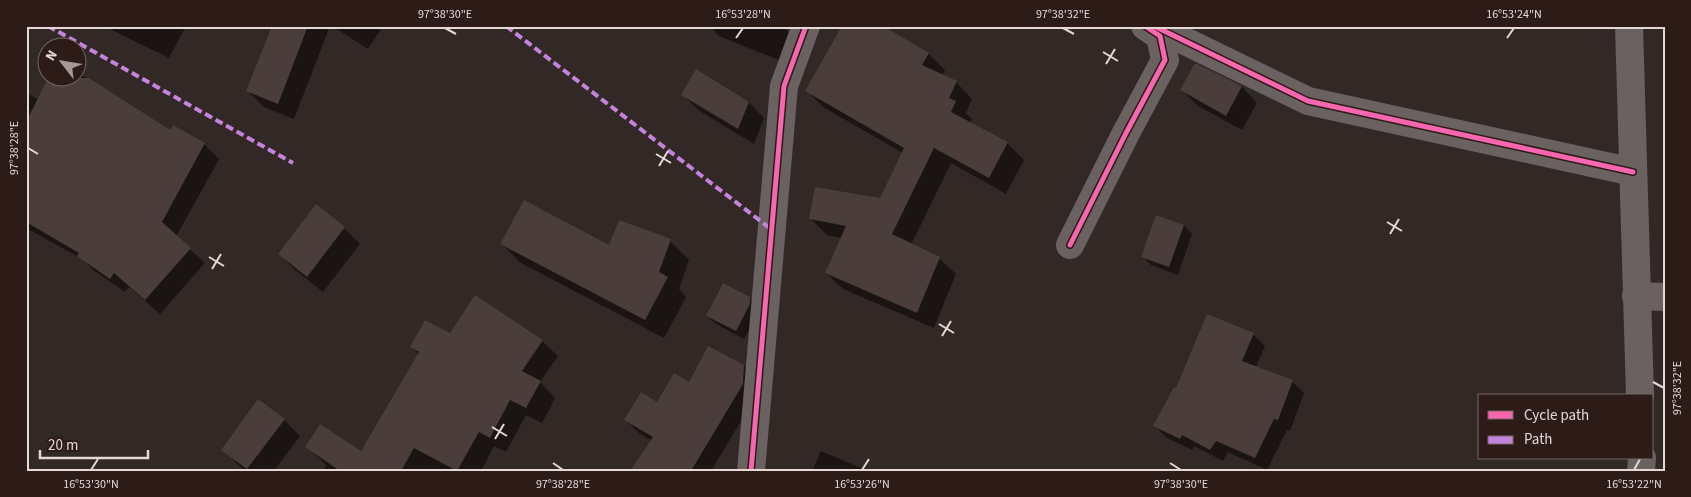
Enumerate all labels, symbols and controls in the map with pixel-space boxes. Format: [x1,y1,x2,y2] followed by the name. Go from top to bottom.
[418,6,472,23] text: 97°38'30"E
[715,6,771,23] text: 16°53'28"N
[1036,6,1090,23] text: 97°38'32"E
[1486,6,1542,23] text: 16°53'24"N
[38,38,88,88] north arrow
[41,47,63,65] text: N
[6,121,23,175] text: 97°38'28"E
[1669,361,1686,415] text: 97°38'32"E
[1478,394,1654,460] legend
[1524,405,1589,426] text: Cycle path
[40,427,148,459] scale bar
[1524,429,1552,450] text: Path
[48,435,78,456] text: 20 m
[63,476,119,493] text: 16°53'30"N
[536,476,590,493] text: 97°38'28"E
[834,476,890,493] text: 16°53'26"N
[1154,476,1208,493] text: 97°38'30"E
[1606,476,1662,493] text: 16°53'22"N

